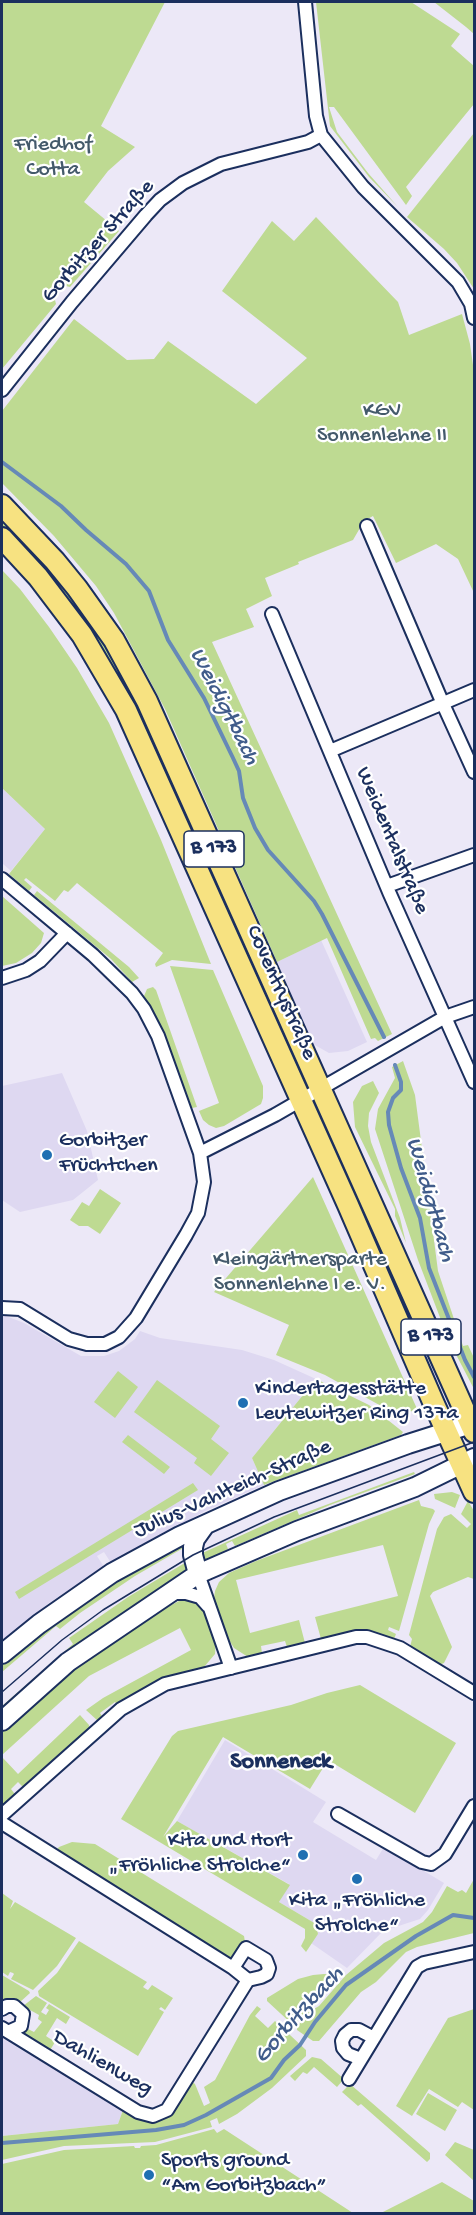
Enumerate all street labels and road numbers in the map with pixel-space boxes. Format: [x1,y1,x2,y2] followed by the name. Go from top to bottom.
[37,175,161,309] street label: Gorbitzer Straße
[348,763,434,919] street label: Weidentalstraße
[184,831,244,867] road number: B 173
[239,922,321,1064] street label: Coventrystraße
[401,1319,461,1355] road number: B 173
[130,1435,336,1545] street label: Julius-Vahlteich-Straße
[47,2025,157,2103] street label: Dahlienweg

